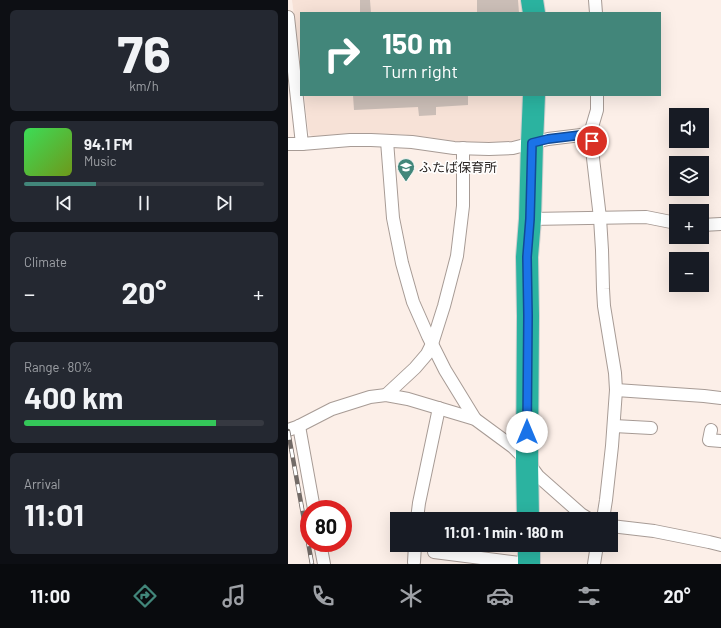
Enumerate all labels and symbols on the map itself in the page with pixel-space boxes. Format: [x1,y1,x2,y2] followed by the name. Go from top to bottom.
[575,124,609,158] pin
[396,157,416,182] school or university icon: ふたば保育所
[419,159,497,175] place label: ふたば保育所
[506,411,548,453] position arrow
[300,500,352,552] speed limit sign: 80

